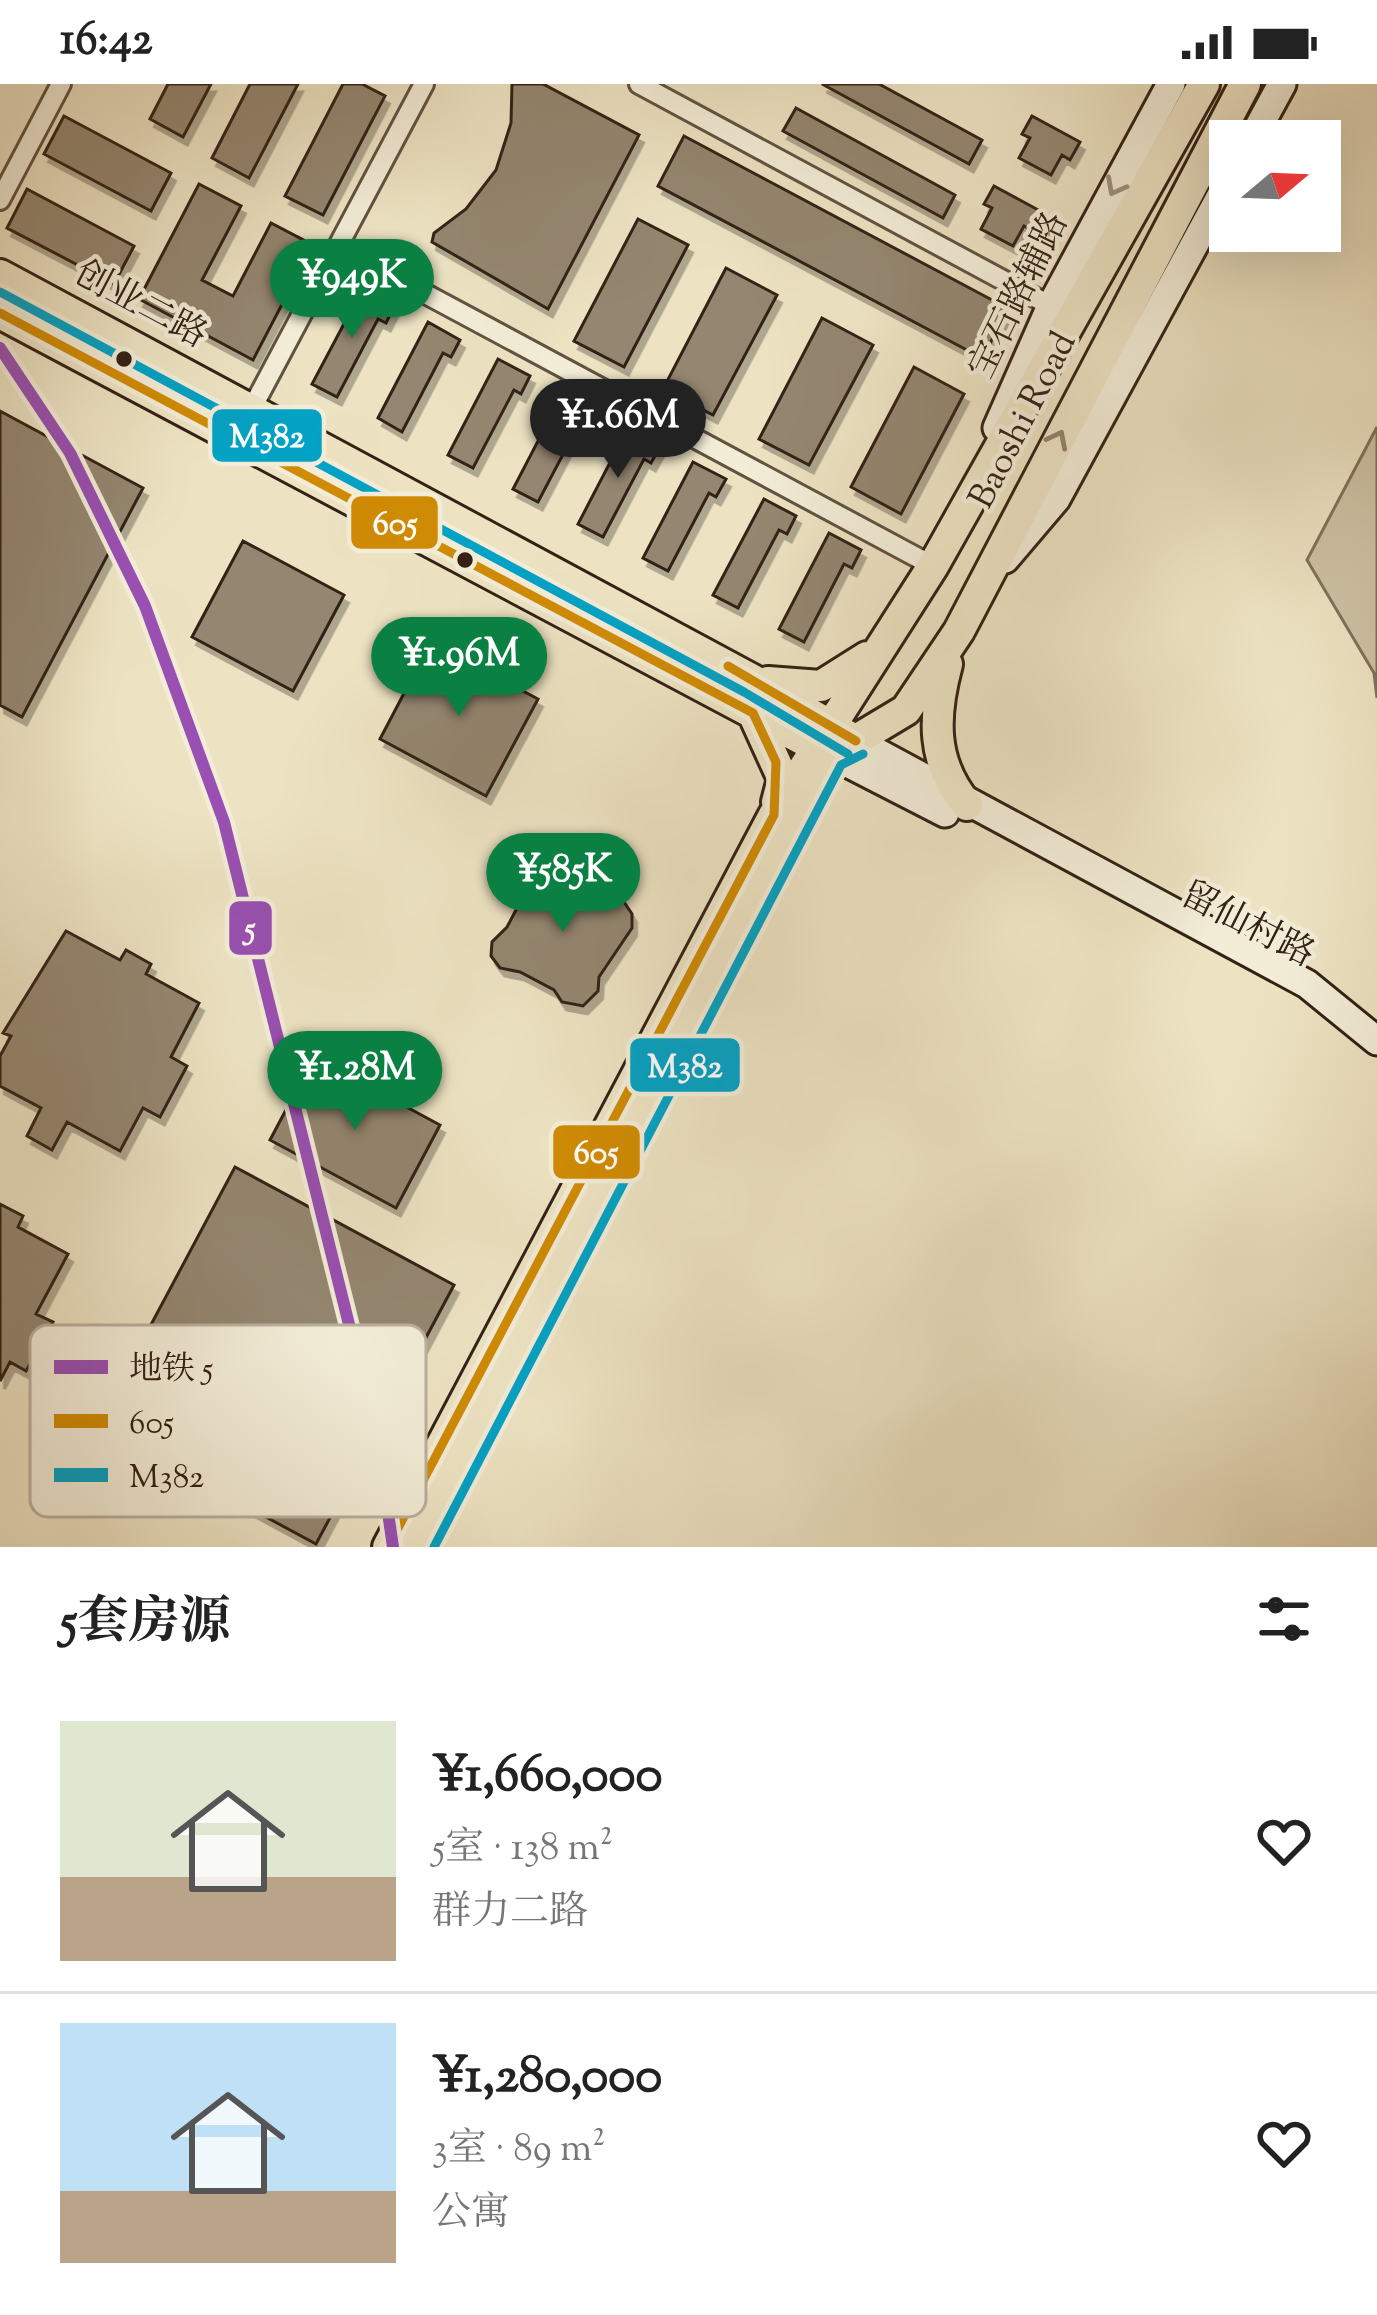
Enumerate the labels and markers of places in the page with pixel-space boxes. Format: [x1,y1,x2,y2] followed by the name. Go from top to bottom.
[268,239,436,341] pin: ¥949K
[113,348,135,370] unlabelled marker
[520,379,716,481] pin: ¥1.66M
[454,549,476,571] unlabelled marker
[361,617,557,719] pin: ¥1.96M
[479,833,647,935] pin: ¥585K
[257,1031,453,1133] pin: ¥1.28M

